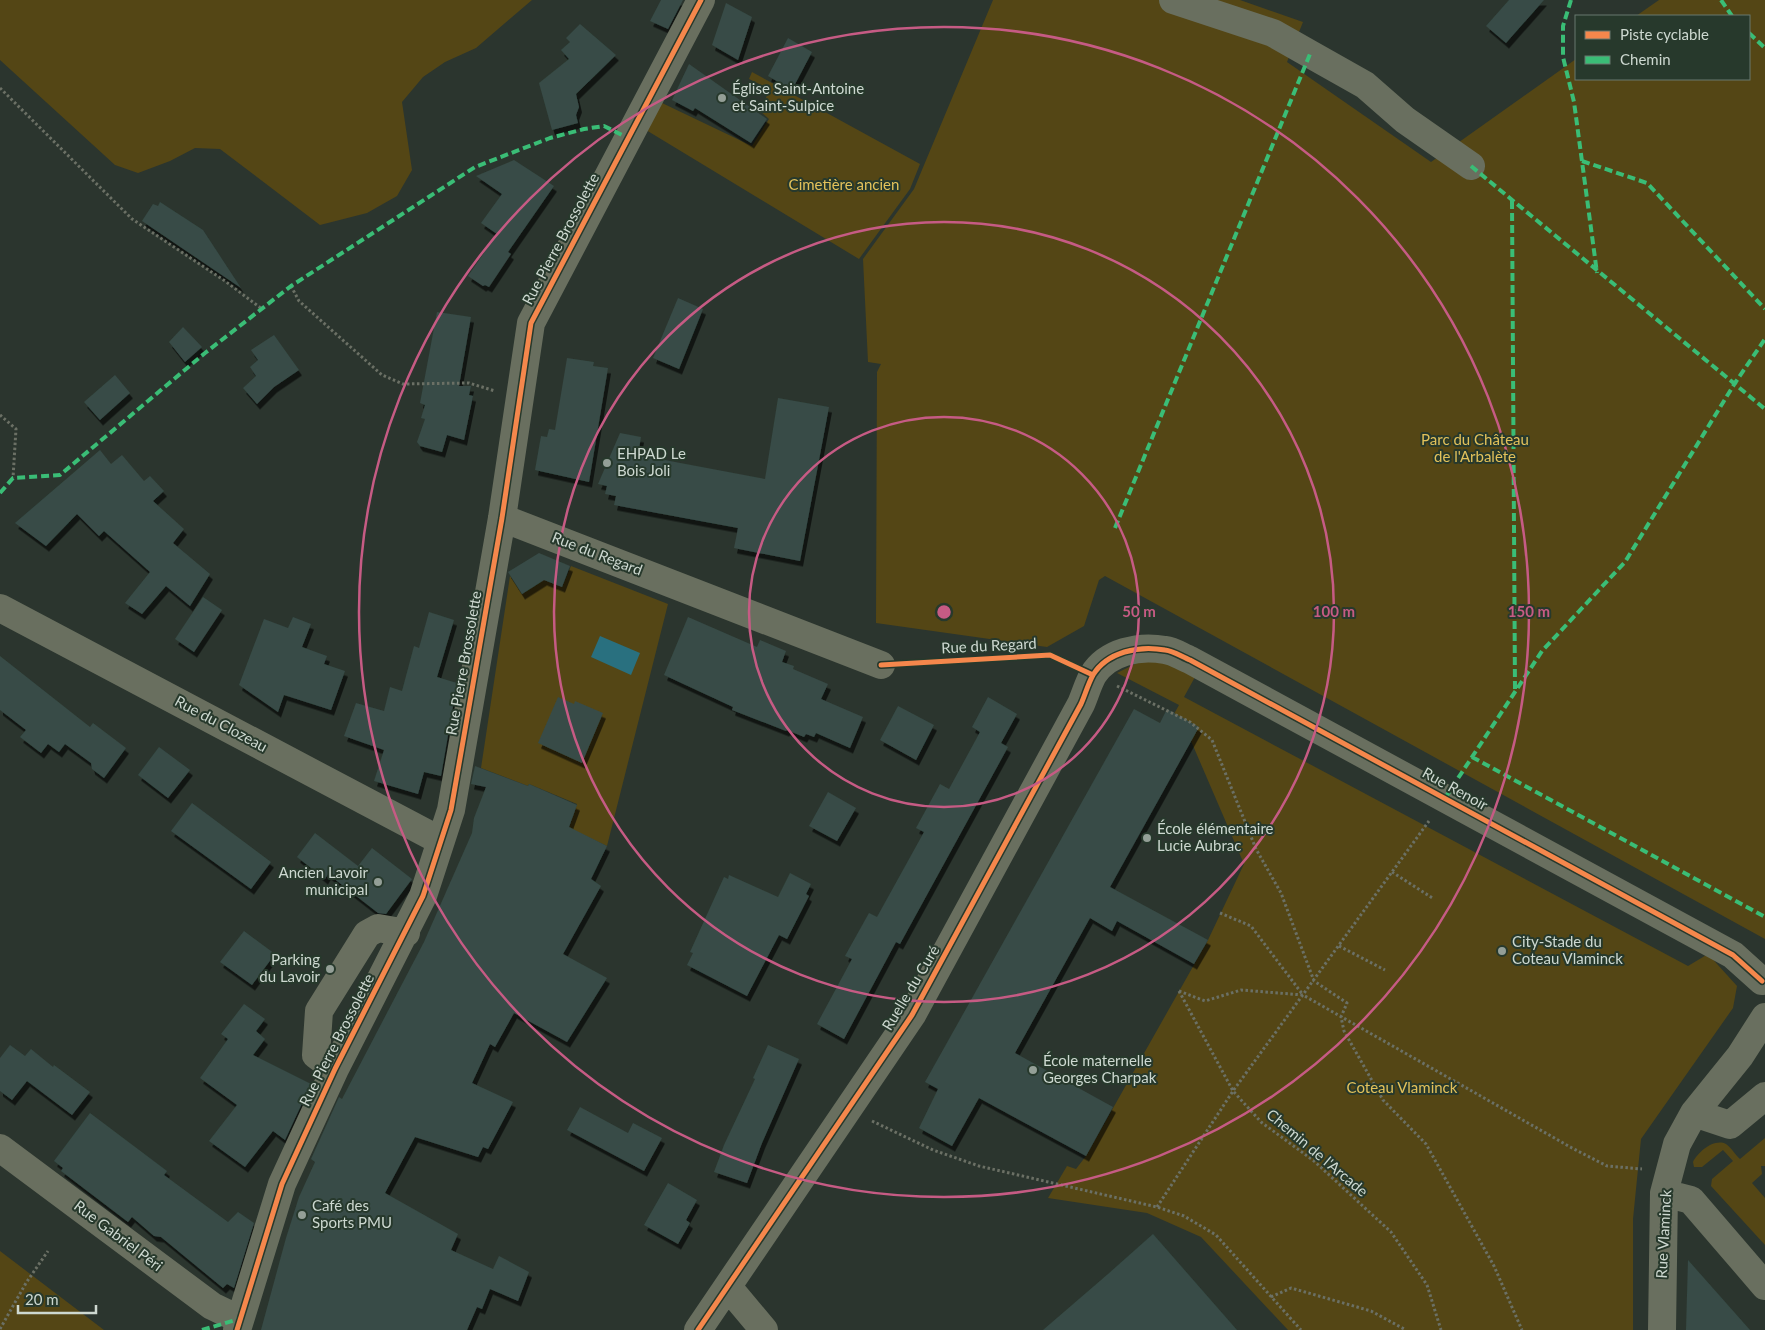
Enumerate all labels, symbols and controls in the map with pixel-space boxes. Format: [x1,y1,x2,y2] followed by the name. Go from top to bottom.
[1575,15,1750,80] legend
[1620,25,1709,43] text: Piste cyclable
[1620,50,1671,68] text: Chemin
[732,79,864,114] place label: Église Saint-Antoine et Saint-Sulpice
[716,92,728,104] marker: Église Saint-Antoine et Saint-Sulpice
[518,170,602,307] street label: Rue Pierre Brossolette
[789,175,899,193] park label: Cimetière ancien
[1421,430,1529,465] park label: Parc du Château de l'Arbalète
[617,444,686,479] place label: EHPAD Le Bois Joli
[601,457,613,469] marker: EHPAD Le Bois Joli
[550,528,645,579] street label: Rue du Regard
[441,589,485,736] street label: Rue Pierre Brossolette
[1122,602,1156,620] text: 50 m
[1313,602,1355,620] text: 100 m
[1508,602,1550,620] text: 150 m
[935,603,953,621] centre of rings
[941,634,1037,656] street label: Rue du Regard
[172,691,271,755] street label: Rue du Clozeau
[1420,763,1492,814] street label: Rue Renoir
[1157,819,1274,854] place label: École élémentaire Lucie Aubrac
[1141,832,1153,844] marker: École élémentaire Lucie Aubrac
[279,863,369,898] place label: Ancien Lavoir municipal
[372,876,384,888] marker: Ancien Lavoir municipal
[1512,932,1623,967] place label: City-Stade du Coteau Vlaminck
[878,942,943,1033] street label: Ruelle du Curé
[1496,945,1508,957] marker: City-Stade du Coteau Vlaminck
[259,950,321,985] place label: Parking du Lavoir
[324,963,336,975] marker: Parking du Lavoir
[295,970,377,1109] street label: Rue Pierre Brossolette
[1043,1051,1157,1086] place label: École maternelle Georges Charpak
[1027,1064,1039,1076] marker: École maternelle Georges Charpak
[1347,1078,1458,1096] park label: Coteau Vlaminck
[1263,1105,1372,1200] street label: Chemin de l'Arcade
[1652,1189,1674,1279] street label: Rue Vlaminck
[71,1196,166,1274] street label: Rue Gabriel Péri
[312,1196,392,1231] place label: Café des Sports PMU
[296,1209,308,1221] marker: Café des Sports PMU
[18,1282,95,1314] scale bar
[25,1290,59,1308] text: 20 m

